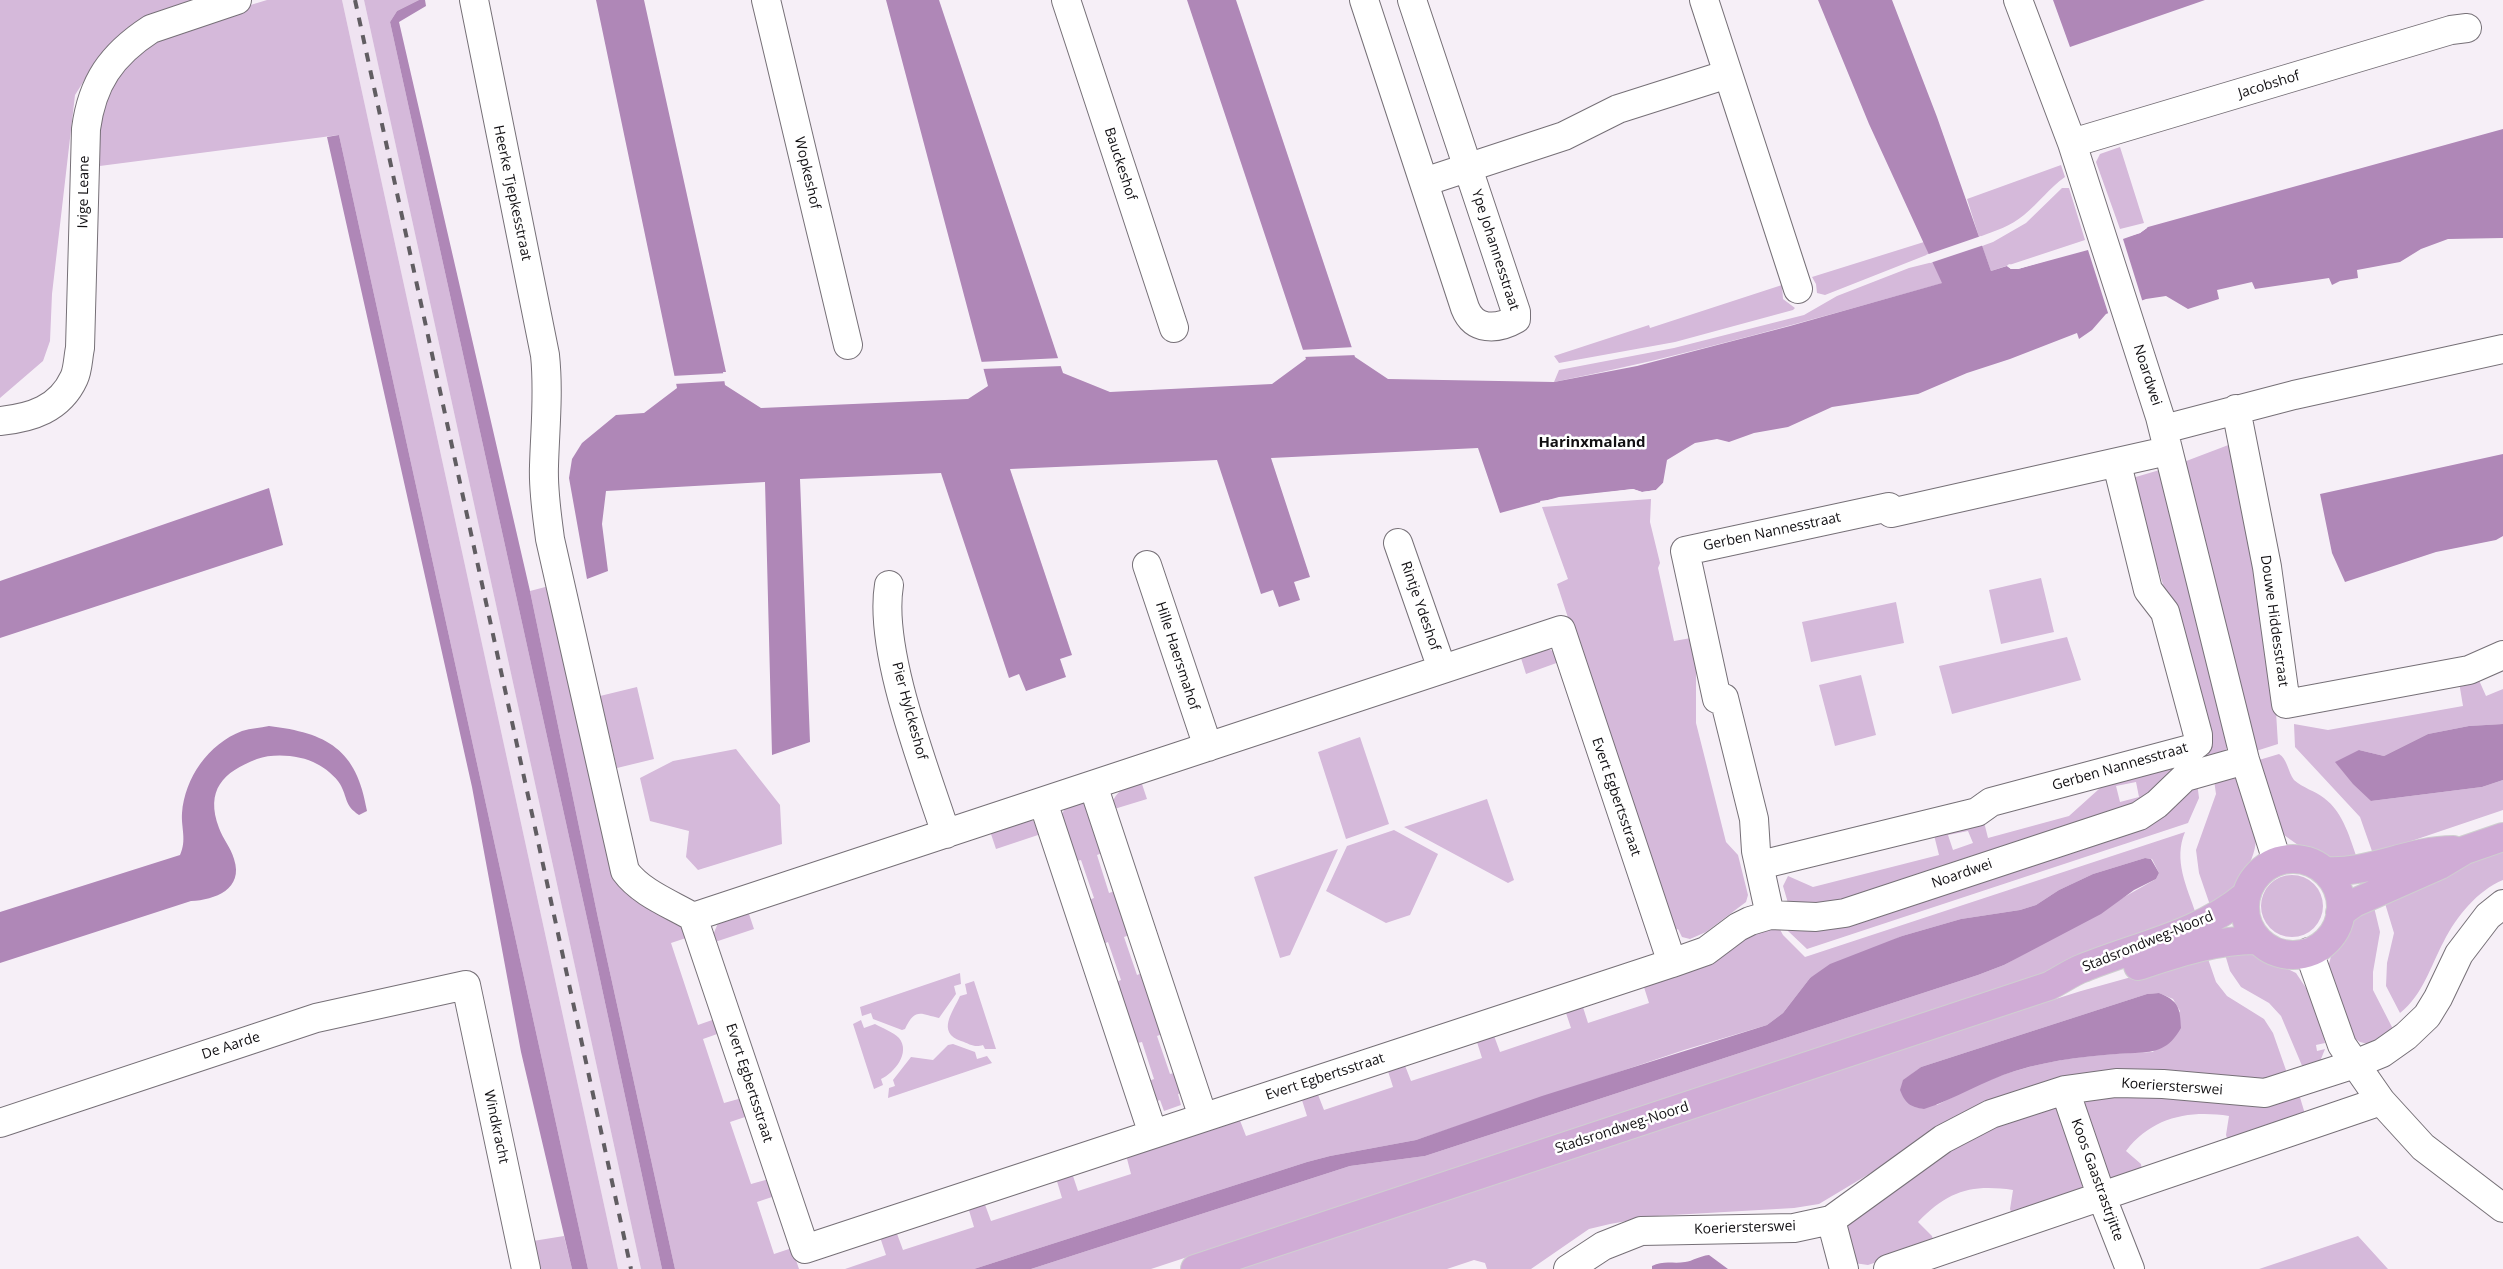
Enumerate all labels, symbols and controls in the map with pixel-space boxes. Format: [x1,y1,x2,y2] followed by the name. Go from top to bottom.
[2236,68,2302,102] street label: Jacobshof
[489,124,535,262] street label: Heerke Tjepkesstraat
[1100,125,1140,203] street label: Bauckeshof
[791,135,823,211] street label: Wopkeshof
[75,155,93,229] street label: Ivige Leane
[1468,187,1522,313] street label: Ype Johannesstraat
[2129,342,2165,408] street label: Noardwei
[1538,434,1646,452] district label: Harinxmaland
[1702,509,1842,555] street label: Gerben Nannesstraat
[2256,554,2292,688] street label: Douwe Hiddesstraat
[1397,559,1443,653] street label: Rintje Ydeshof
[1152,600,1202,712] street label: Hille Haersmahof
[888,660,930,762] street label: Pier Hylckeshof
[1588,736,1644,858] street label: Evert Egbertsstraat
[2050,740,2190,794] street label: Gerben Nannesstraat
[1929,856,1995,892] street label: Noardwei
[2080,908,2216,976] street label: Stadsrondweg-Noord
[722,1021,776,1145] street label: Evert Egbertsstraat
[200,1029,262,1063] street label: De Aarde
[1263,1050,1387,1104] street label: Evert Egbertsstraat
[2121,1075,2223,1099] street label: Koeriersterswei
[480,1089,512,1165] street label: Windkracht
[1553,1098,1691,1158] street label: Stadsrondweg-Noord
[2067,1117,2127,1243] street label: Koos Gaastrastrjitte
[1694,1218,1796,1238] street label: Koeriersterswei

